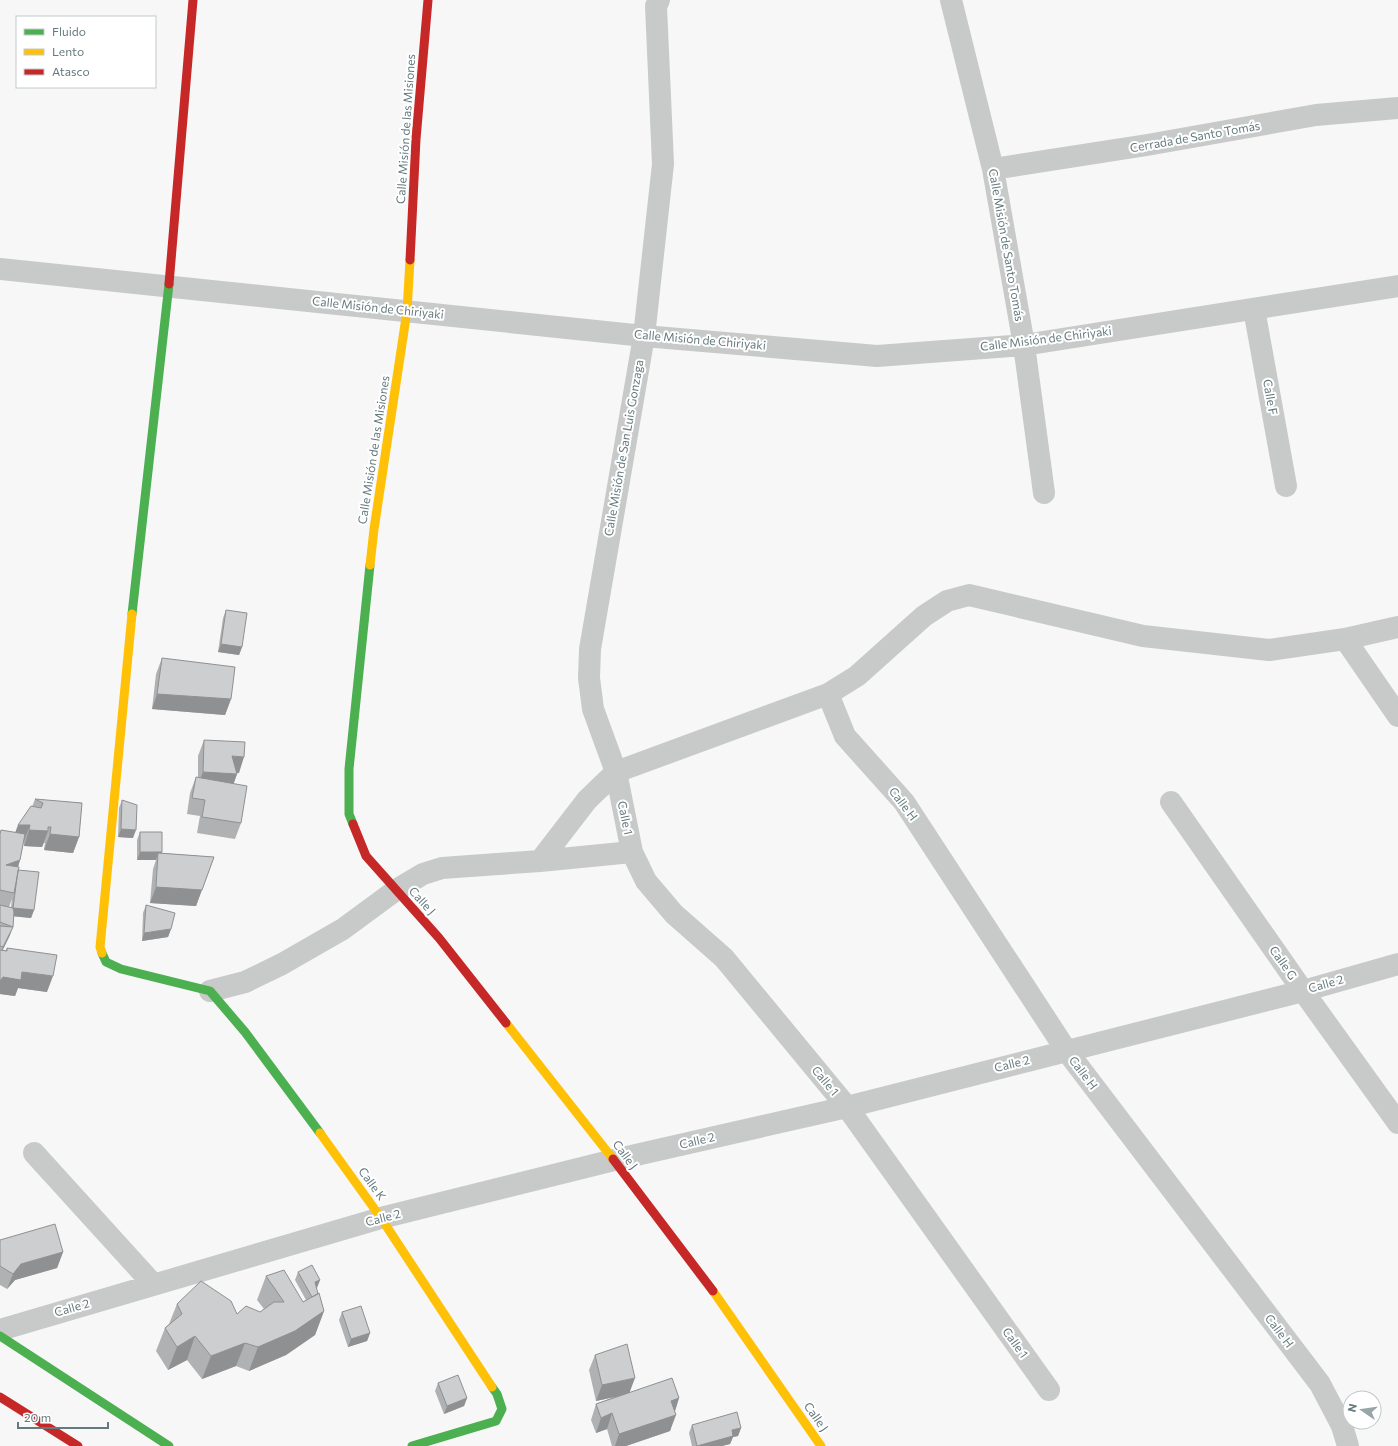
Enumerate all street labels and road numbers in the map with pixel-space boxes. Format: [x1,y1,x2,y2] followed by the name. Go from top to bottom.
[393,53,417,204] street label: Calle Misión de las Misiones
[1129,118,1261,154] street label: Cerrada de Santo Tomás
[987,167,1027,322] street label: Calle Misión de Santo Tomás
[312,293,445,321] street label: Calle Misión de Chiriyaki
[979,323,1112,353] street label: Calle Misión de Chiriyaki
[634,326,767,352] street label: Calle Misión de Chiriyaki
[601,359,645,537] street label: Calle Misión de San Luis Gonzaga
[354,375,392,525] street label: Calle Misión de las Misiones
[1261,378,1281,416] street label: Calle F
[887,784,921,823] street label: Calle H
[616,800,636,836] street label: Calle 1
[406,883,439,918] street label: Calle J
[1267,943,1300,982] street label: Calle G
[1307,971,1345,995] street label: Calle 2
[993,1052,1031,1074] street label: Calle 2
[1067,1053,1101,1092] street label: Calle H
[809,1063,842,1098] street label: Calle 1
[678,1129,716,1151] street label: Calle 2
[610,1137,641,1172] street label: Calle J
[356,1164,389,1203] street label: Calle K
[364,1206,402,1228] street label: Calle 2
[53,1295,91,1319] street label: Calle 2
[1263,1311,1297,1350] street label: Calle H
[1000,1324,1032,1360] street label: Calle 1
[801,1399,832,1434] street label: Calle J

